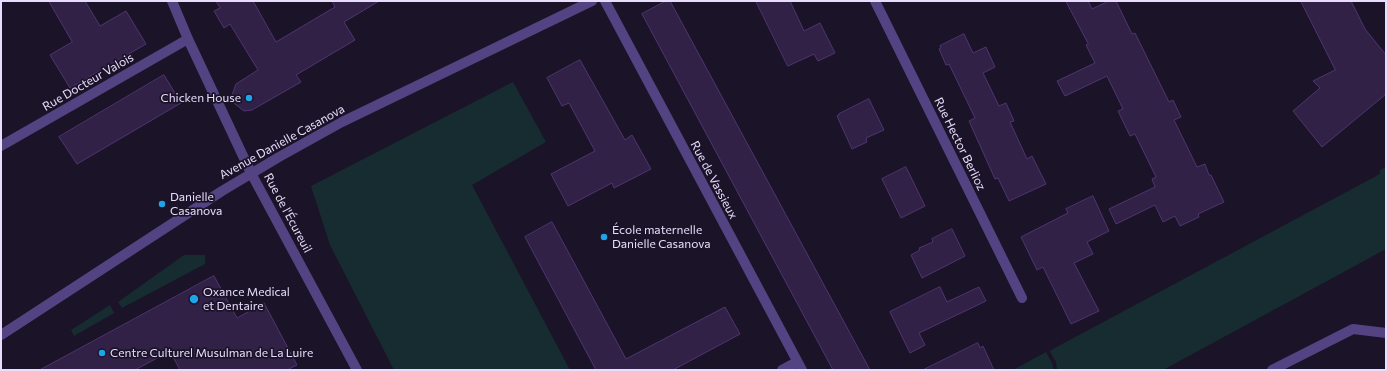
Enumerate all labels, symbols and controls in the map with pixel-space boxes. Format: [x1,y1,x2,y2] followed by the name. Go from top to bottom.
[40,50,136,114] street label: Rue Docteur Valois
[160,91,241,105] place label: Chicken House
[244,93,254,103] marker: Chicken House
[931,95,989,193] street label: Rue Hector Berlioz
[217,102,347,182] street label: Avenue Danielle Casanova
[687,139,741,221] street label: Rue de Vassieux
[261,171,315,255] street label: Rue de l'Écureuil
[170,190,222,218] place label: Danielle Casanova
[157,199,167,209] marker: Danielle Casanova
[612,223,711,251] place label: École maternelle Danielle Casanova
[599,232,609,242] marker: École maternelle Danielle Casanova
[203,285,290,313] place label: Oxance Medical et Dentaire
[188,293,200,305] marker: Oxance Medical et Dentaire
[110,346,313,360] place label: Centre Culturel Musulman de La Luire
[97,348,107,358] marker: Centre Culturel Musulman de La Luire

